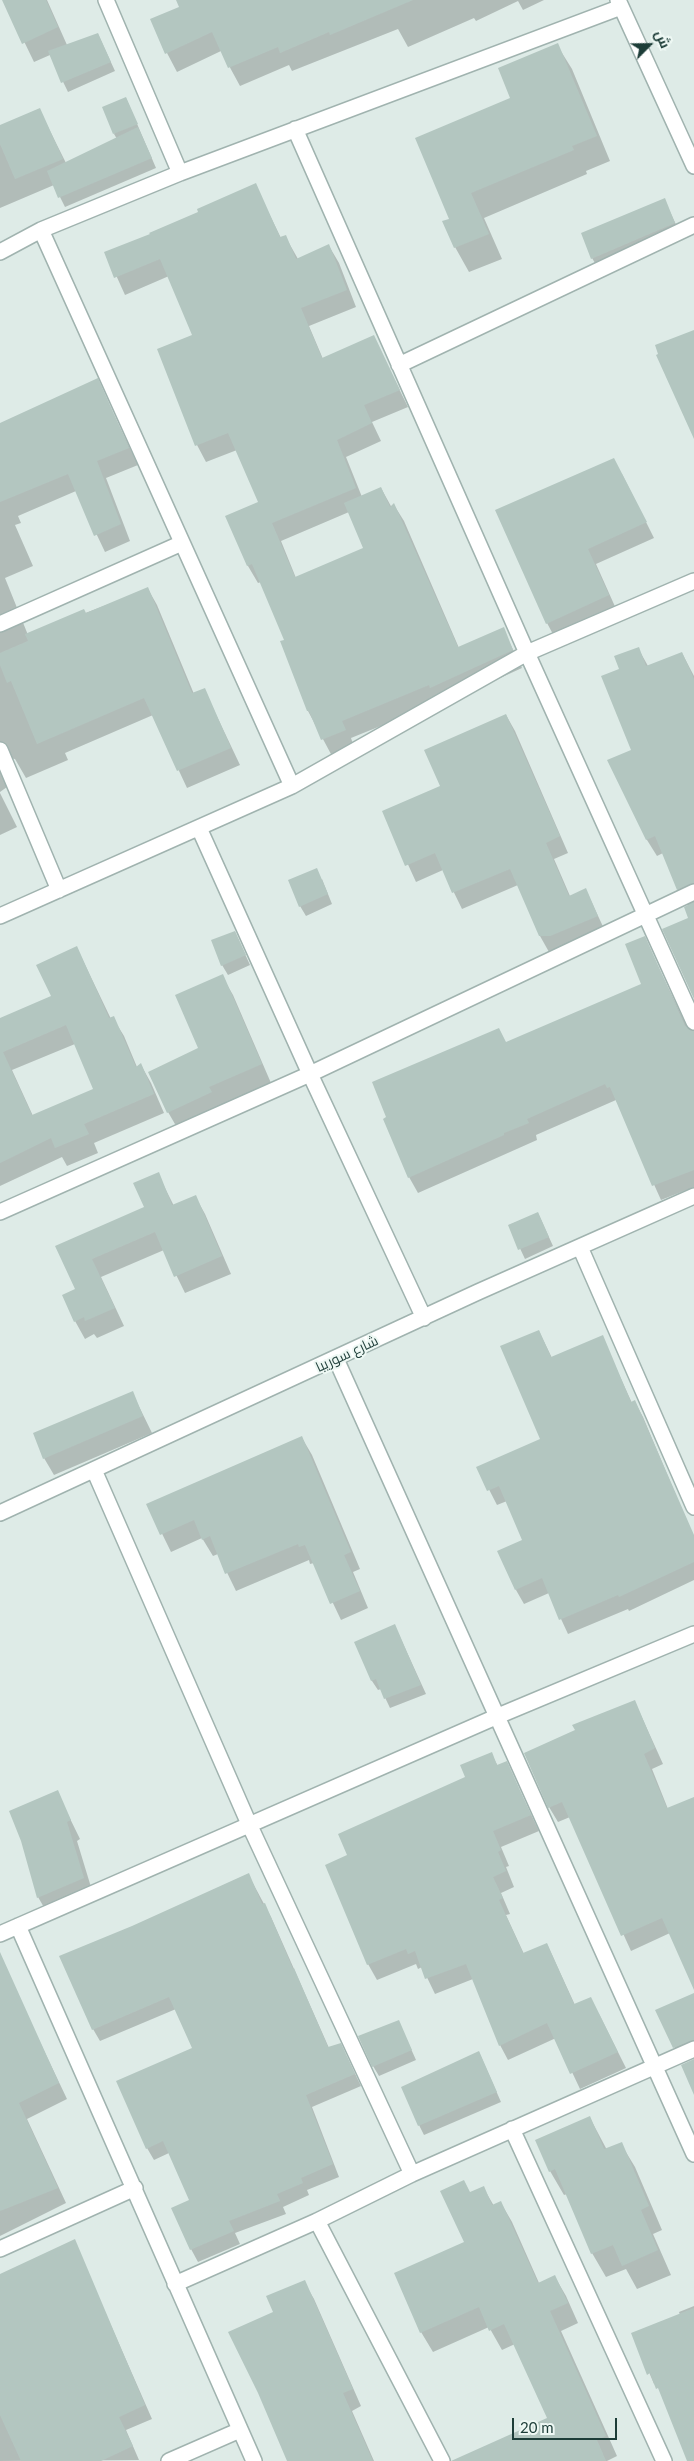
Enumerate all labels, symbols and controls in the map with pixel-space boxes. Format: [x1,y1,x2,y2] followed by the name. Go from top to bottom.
[624,20,674,70] north arrow
[652,27,675,51] text: ش
[313,1332,381,1376] street label: شارع سوريبا
[514,2408,619,2440] scale bar
[520,2418,554,2436] text: 20 m

